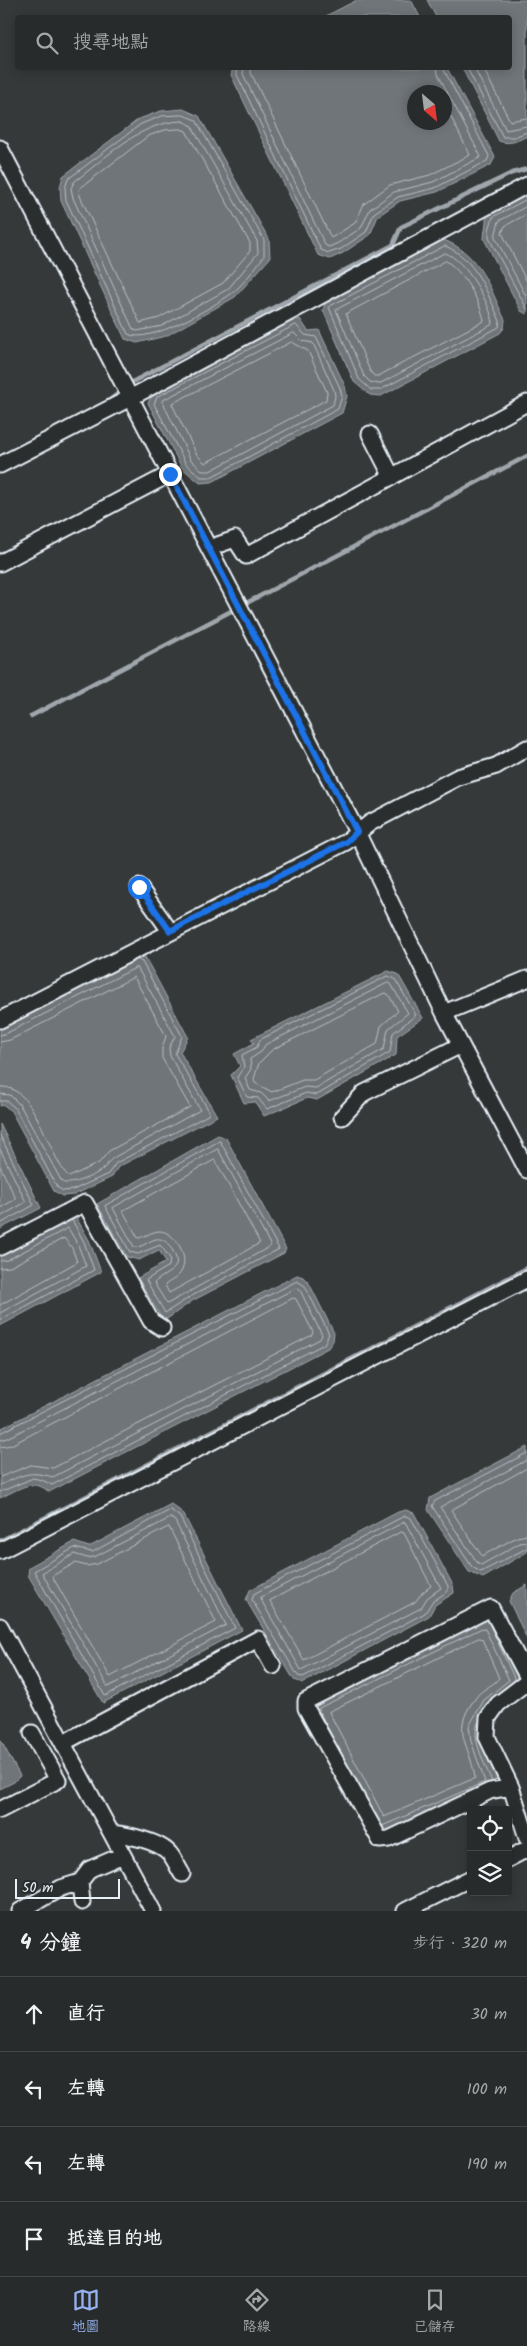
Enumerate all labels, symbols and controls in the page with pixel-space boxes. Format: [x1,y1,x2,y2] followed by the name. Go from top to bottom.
[15,15,512,70] search box
[73,28,149,58] text: 搜尋地點
[33,29,61,57] icon: search
[407,85,452,130] north arrow
[159,463,182,486] route end
[128,876,151,899] route start
[467,1806,512,1896] map controls
[467,1806,512,1851] button: locate
[467,1851,512,1896] button: layers
[15,1876,120,1899] scale bar
[22,1877,53,1899] text: 50 m
[20,1927,82,1960] text: 4 分鐘
[413,1931,507,1956] text: 步行 · 320 m
[67,1999,105,2029] text: 直行
[20,2000,48,2028] icon: ahead
[471,2002,507,2027] text: 30 m
[67,2074,105,2104] text: 左轉
[20,2075,48,2103] icon: left
[467,2077,507,2102] text: 100 m
[67,2149,105,2179] text: 左轉
[20,2150,48,2178] icon: left
[467,2152,507,2177] text: 190 m
[67,2224,162,2254] text: 抵達目的地
[20,2225,48,2253] icon: arrive
[72,2286,100,2338] tab: 地圖
[243,2286,271,2338] tab: 路線
[414,2286,456,2338] tab: 已儲存

